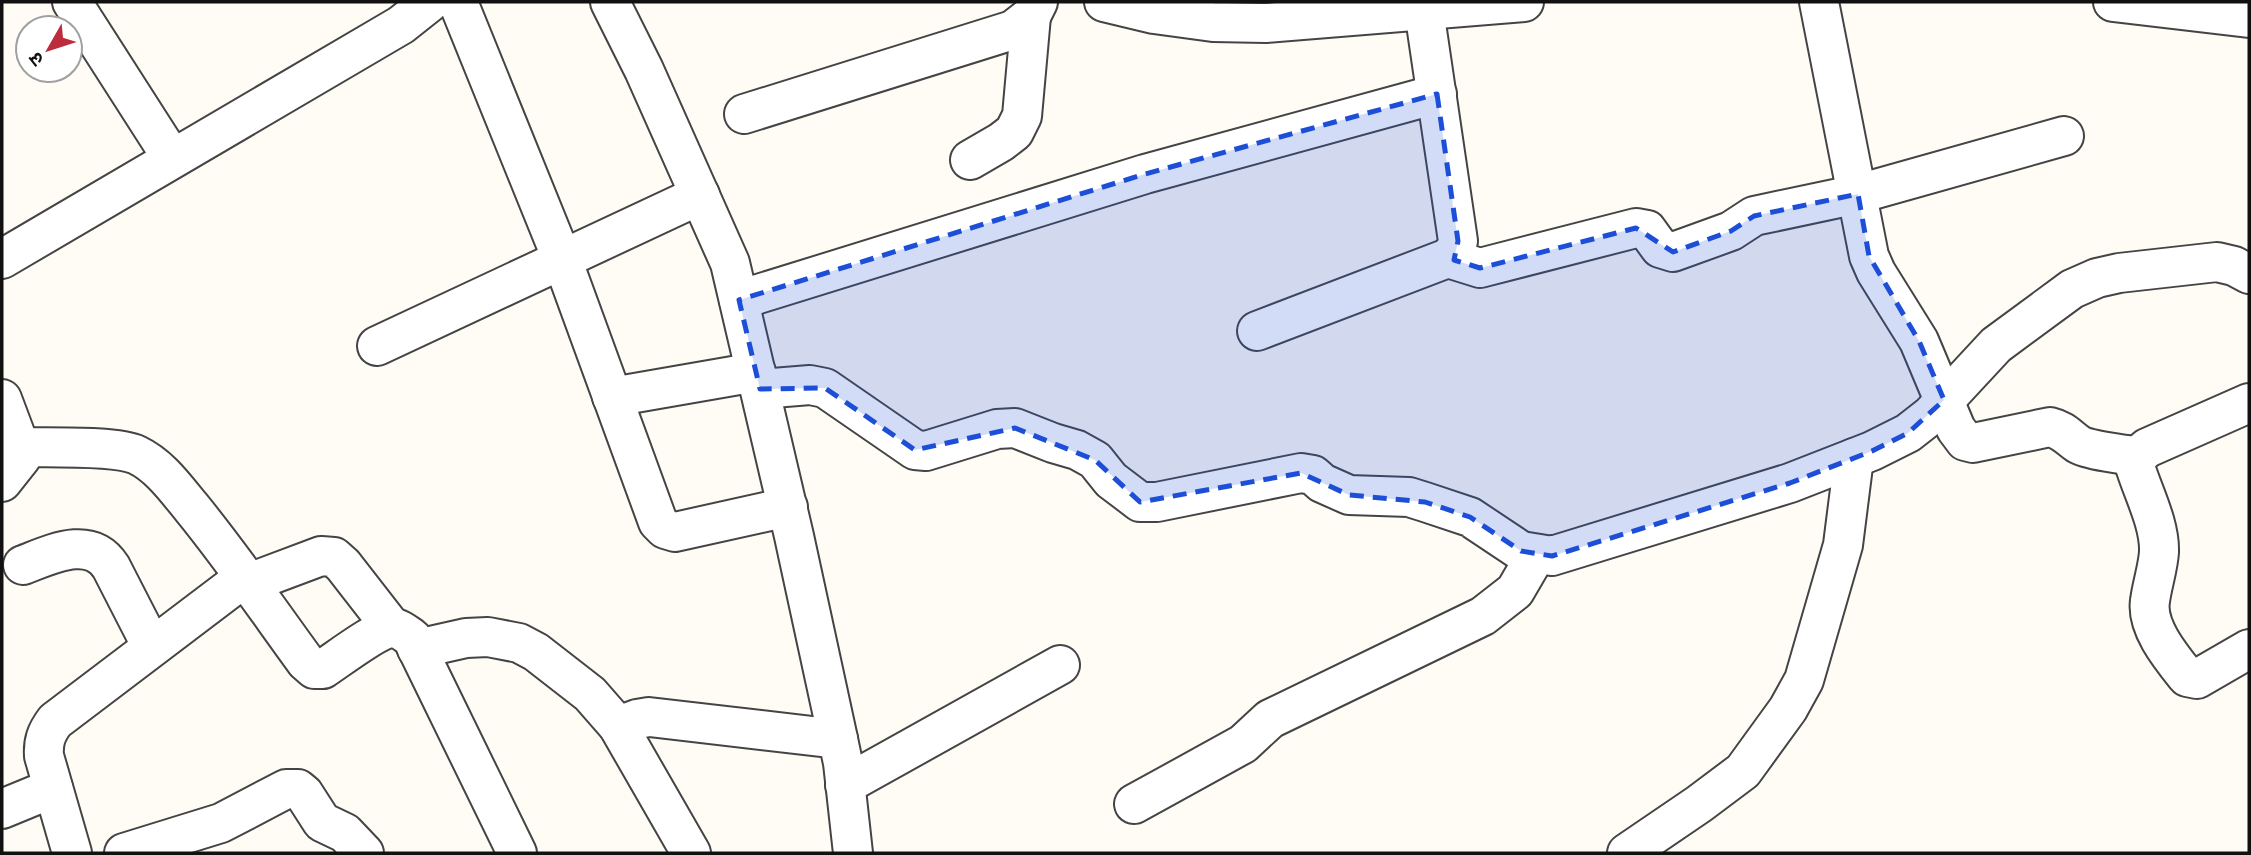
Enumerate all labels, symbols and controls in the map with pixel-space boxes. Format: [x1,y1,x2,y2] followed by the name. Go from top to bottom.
[14,14,84,84] north arrow
[22,47,49,72] text: उ

